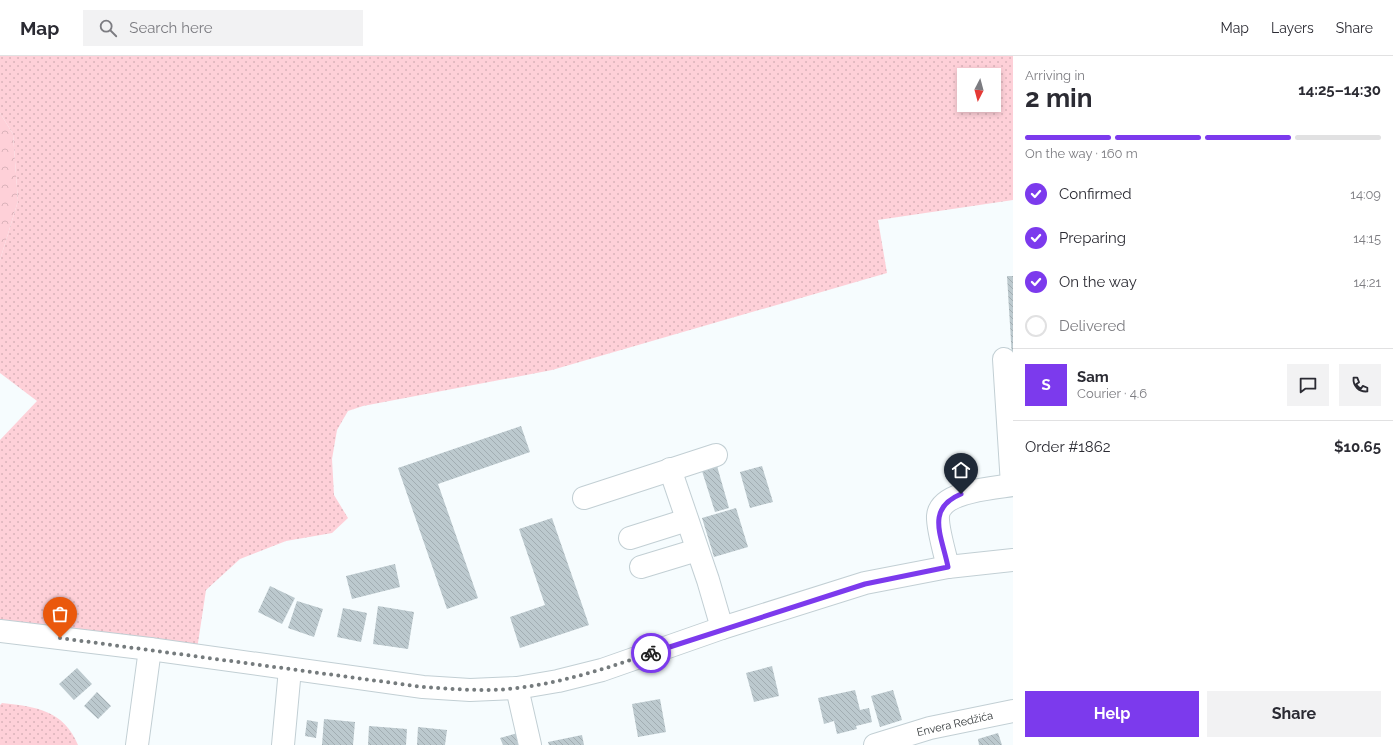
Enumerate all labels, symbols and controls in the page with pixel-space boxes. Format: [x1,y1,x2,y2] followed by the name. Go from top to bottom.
[83,10,363,46] search box
[20,17,59,39] text: Map
[97,17,119,39] icon: search
[129,19,213,37] text: Search here
[1221,20,1249,36] text: Map
[1271,20,1314,36] text: Layers
[1336,20,1373,36] text: Share
[957,68,1001,112] north arrow
[957,68,1001,112] map controls
[1025,68,1085,83] text: Arriving in
[1298,81,1381,99] text: 14:25–14:30
[1025,83,1092,113] text: 2 min
[1025,146,1138,161] text: On the way · 160 m
[1025,183,1047,205] icon: check
[1059,185,1132,203] text: Confirmed
[1350,187,1381,202] text: 14:09
[1025,227,1047,249] icon: check
[1059,229,1126,247] text: Preparing
[1353,231,1381,246] text: 14:15
[1025,271,1047,293] icon: check
[1059,273,1137,291] text: On the way
[1354,275,1381,290] text: 14:21
[1059,317,1126,335] text: Delivered
[1287,364,1329,406] button: chat
[1339,364,1381,406] button: phone
[1077,368,1109,386] text: Sam
[1041,376,1051,394] text: S
[1077,386,1147,401] text: Courier · 4.6
[1025,438,1111,456] text: Order #1862
[1334,438,1381,456] text: $10.65
[944,453,978,494] pin
[950,459,972,481] icon: home
[43,597,77,638] pin
[49,603,71,625] icon: bag
[631,633,671,673] courier
[640,642,662,664] icon: bike
[1025,691,1199,737] button: Help
[1207,691,1381,737] button: Share
[916,709,994,739] street label: Envera Redžića

